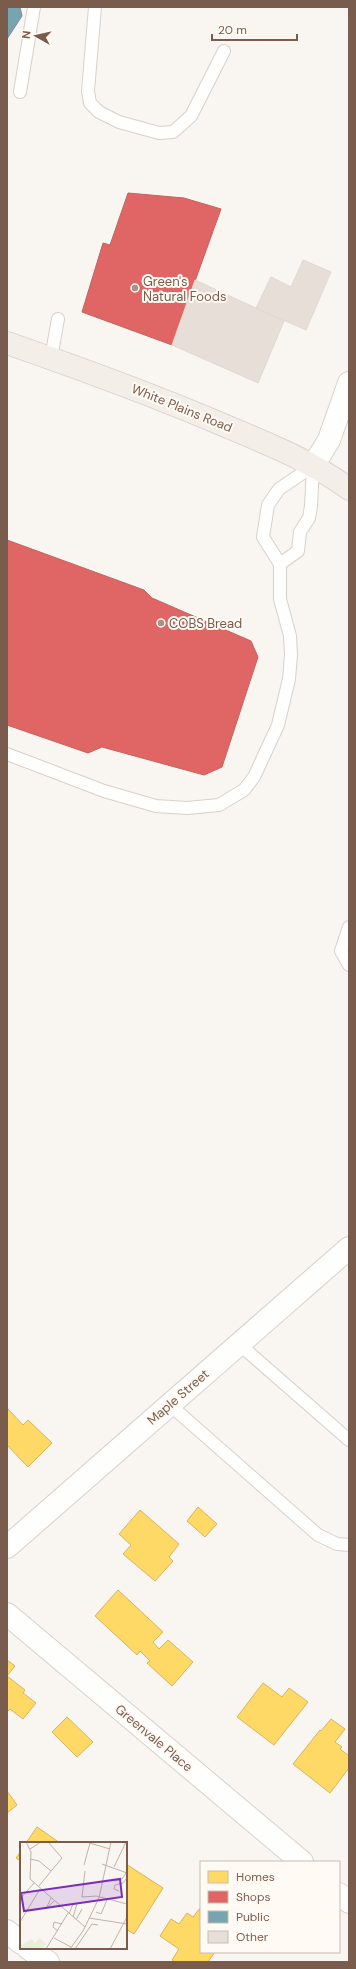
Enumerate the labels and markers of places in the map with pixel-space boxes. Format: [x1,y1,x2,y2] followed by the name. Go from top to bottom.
[143,273,226,305] place label: Green's Natural Foods
[130,283,140,293] marker: Green's Natural Foods
[169,615,242,632] place label: COBS Bread
[156,618,166,628] marker: COBS Bread

